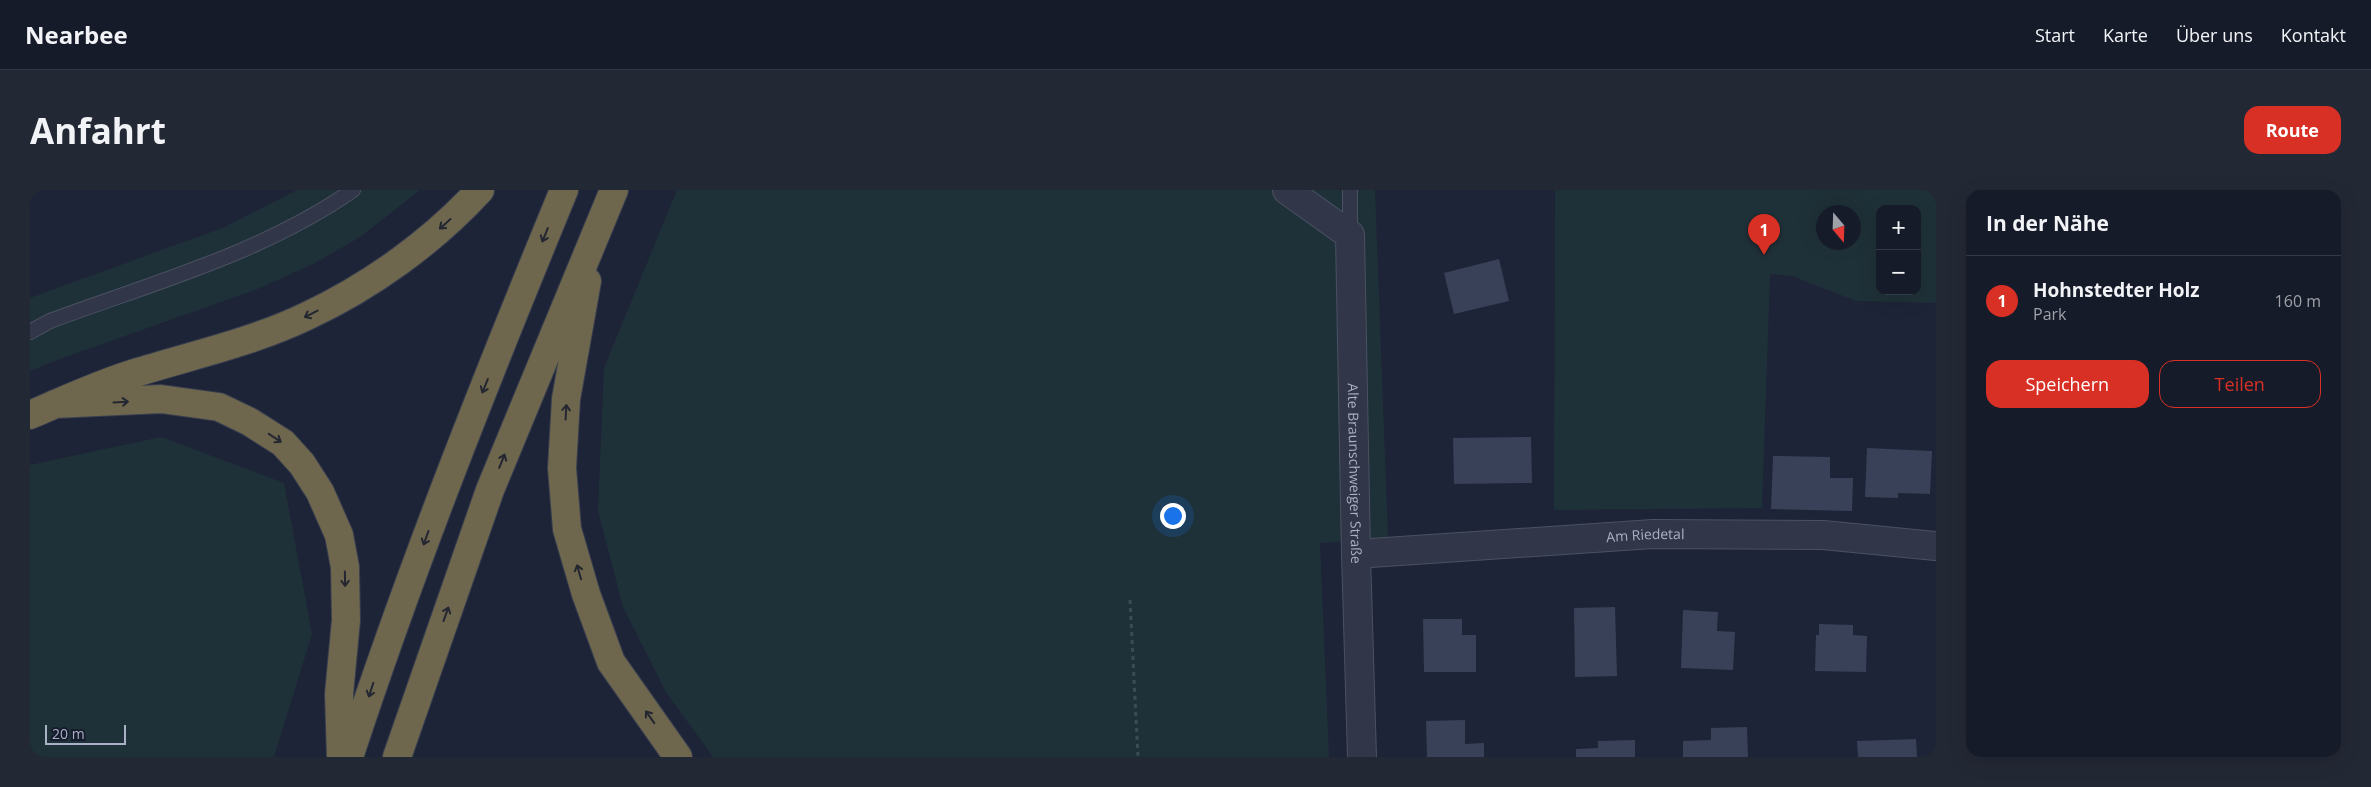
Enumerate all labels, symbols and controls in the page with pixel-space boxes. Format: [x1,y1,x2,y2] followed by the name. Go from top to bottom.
[25,18,128,51] text: Nearbee
[2035,23,2075,47] text: Start
[2103,23,2148,47] text: Karte
[2176,23,2253,47] text: Über uns
[2281,23,2346,47] text: Kontakt
[2244,106,2341,154] button: Route
[30,107,166,154] text: Anfahrt
[1816,205,1861,250] north arrow
[1876,205,1921,295] map controls
[1876,205,1921,250] button: +
[1986,209,2109,237] text: In der Nähe
[1748,214,1780,255] pin: 1
[439,218,452,230] one-way arrow
[540,227,550,242] one-way arrow
[1876,250,1921,295] button: −
[2033,277,2200,303] text: Hohnstedter Holz
[1997,290,2007,312] text: 1
[2275,290,2321,312] text: 160 m
[2033,303,2066,325] text: Park
[304,310,319,319] one-way arrow
[1986,360,2149,408] button: Speichern
[2159,360,2321,408] button: Teilen
[480,378,489,393] one-way arrow
[1344,383,1366,564] street label: Alte Braunschweiger Straße
[113,397,129,406] one-way arrow
[561,404,570,420] one-way arrow
[268,433,282,444] one-way arrow
[497,454,507,469] one-way arrow
[1160,503,1186,529] your location
[1606,524,1685,546] street label: Am Riedetal
[421,529,430,545] one-way arrow
[574,565,584,581] one-way arrow
[341,571,350,587] one-way arrow
[442,607,451,622] one-way arrow
[366,682,375,698] one-way arrow
[645,710,655,724] one-way arrow
[45,722,126,745] scale bar
[52,724,85,743] text: 20 m

